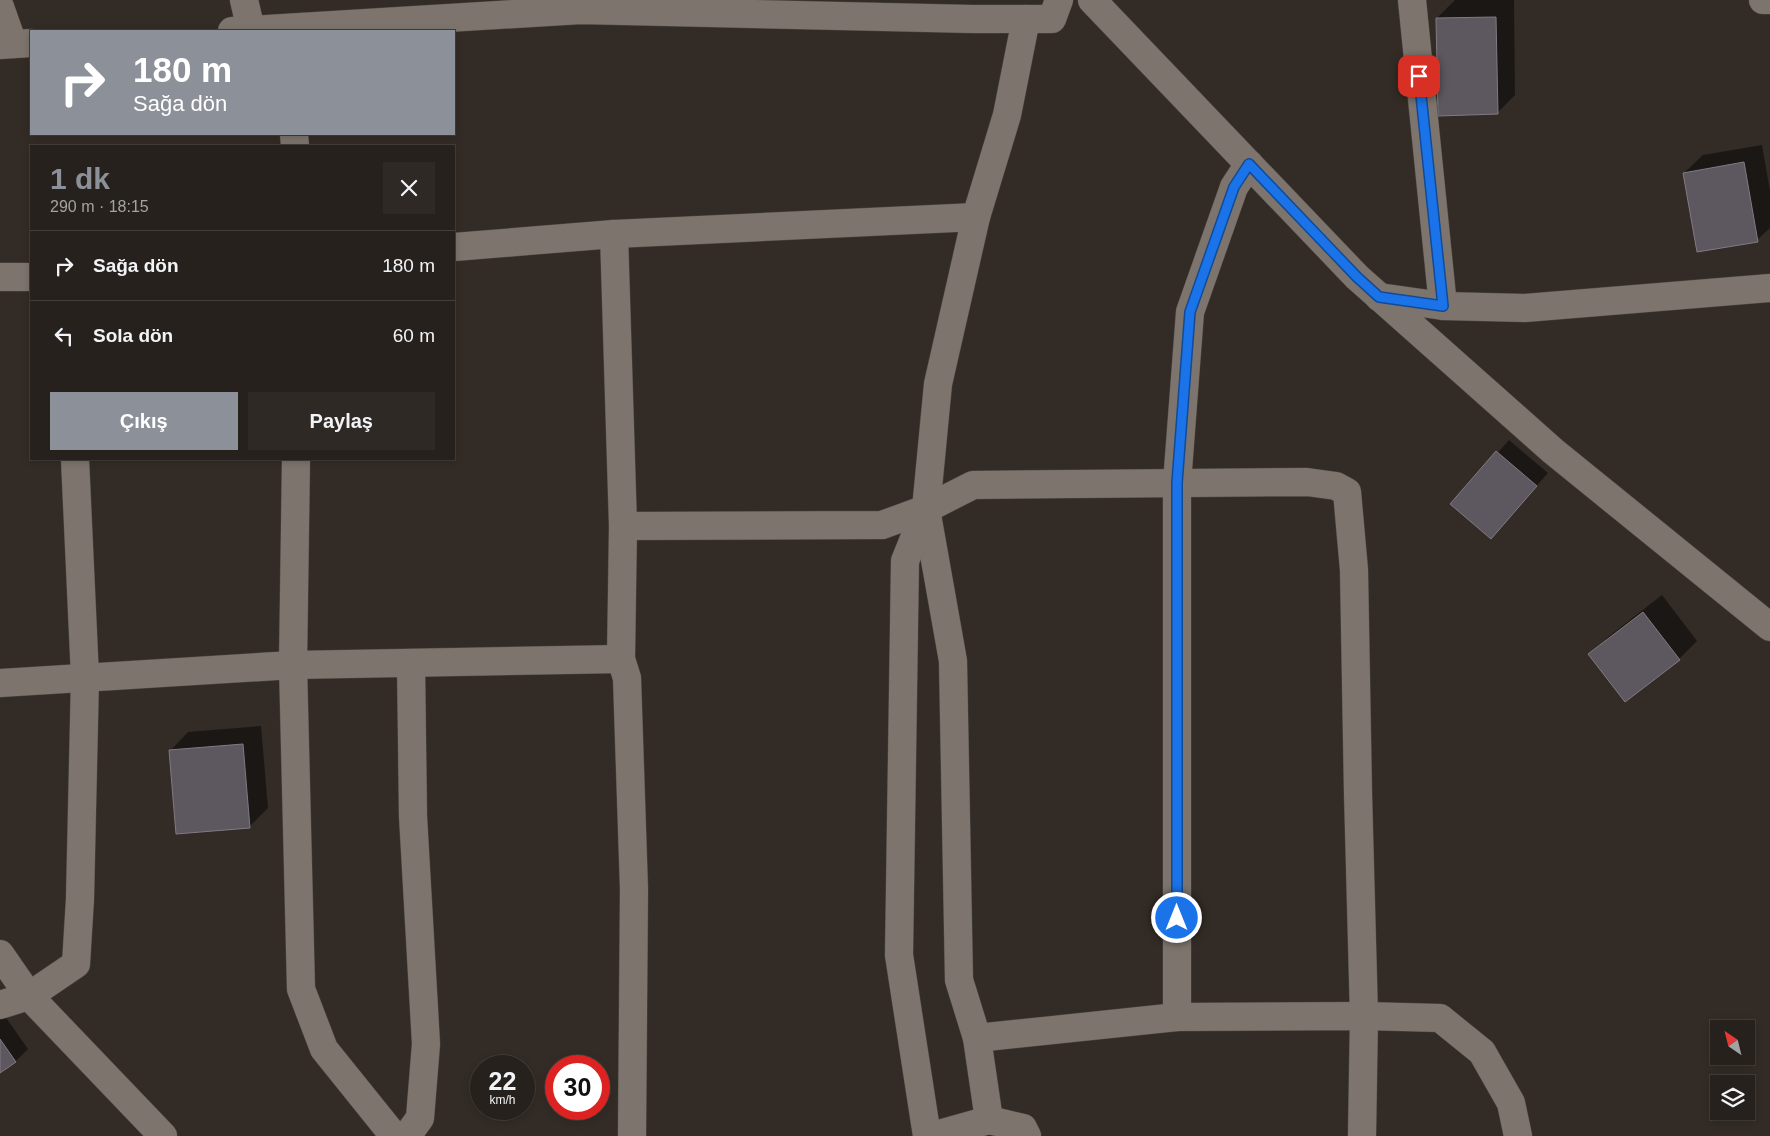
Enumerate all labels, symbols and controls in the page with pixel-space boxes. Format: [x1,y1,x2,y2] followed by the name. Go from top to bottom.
[50,50,115,115] icon: right
[133,50,232,89] text: 180 m
[1398,55,1440,97] pin
[1405,62,1433,90] icon: arrive
[133,91,227,116] text: Sağa dön
[50,162,110,195] text: 1 dk
[383,162,435,214] button: close
[50,198,149,215] text: 290 m · 18:15
[50,252,78,280] icon: right
[93,255,179,276] text: Sağa dön
[382,255,435,276] text: 180 m
[50,322,78,350] icon: left
[93,325,173,346] text: Sola dön
[393,325,435,346] text: 60 m
[50,392,238,450] button: Çıkış
[248,392,435,450] button: Paylaş
[1150,891,1202,943] position arrow
[1710,1020,1755,1065] north arrow
[1710,1020,1755,1120] map controls
[545,1055,610,1120] speed limit sign: 30
[489,1067,516,1095] text: 22
[1710,1075,1755,1120] button: layers
[489,1093,516,1107] text: km/h

